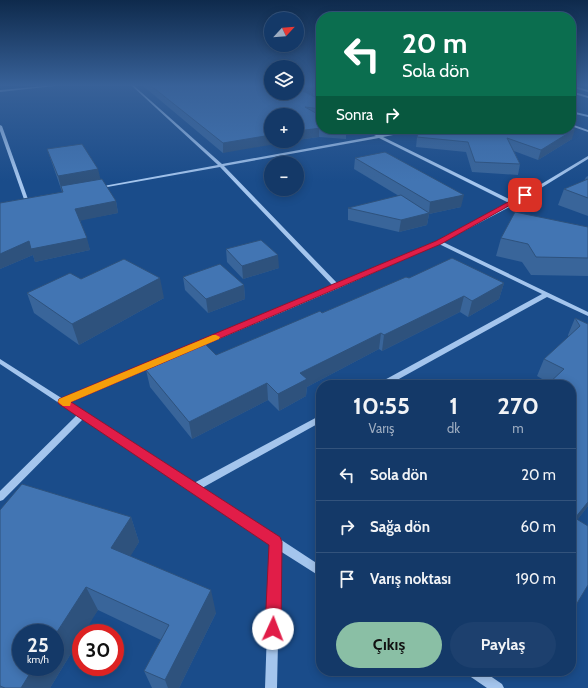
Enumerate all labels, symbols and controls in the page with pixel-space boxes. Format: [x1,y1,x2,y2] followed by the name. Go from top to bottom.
[264,12,304,52] north arrow
[264,12,304,196] map controls
[402,26,467,60] text: 20 m
[336,28,388,80] icon: left
[264,60,304,100] button: layers
[402,60,469,82] text: Sola dön
[381,104,403,126] icon: right
[336,106,373,124] text: Sonra
[264,108,304,148] button: +
[264,156,304,196] button: −
[508,178,542,212] pin
[514,184,536,206] icon: arrive
[353,391,410,420] text: 10:55
[449,391,458,420] text: 1
[497,391,539,420] text: 270
[369,420,395,436] text: Varış
[447,420,460,436] text: dk
[512,420,524,436] text: m
[336,464,358,486] icon: left
[370,466,427,484] text: Sola dön
[521,466,556,484] text: 20 m
[336,516,358,538] icon: right
[370,518,430,536] text: Sağa dön
[520,518,556,536] text: 60 m
[336,568,358,590] icon: arrive
[370,570,451,588] text: Varış noktası
[516,570,556,588] text: 190 m
[252,608,294,650] position arrow
[336,622,442,668] button: Çıkış
[450,622,556,668] button: Paylaş
[72,624,124,676] speed limit sign: 30
[27,633,49,657] text: 25
[27,653,49,666] text: km/h

